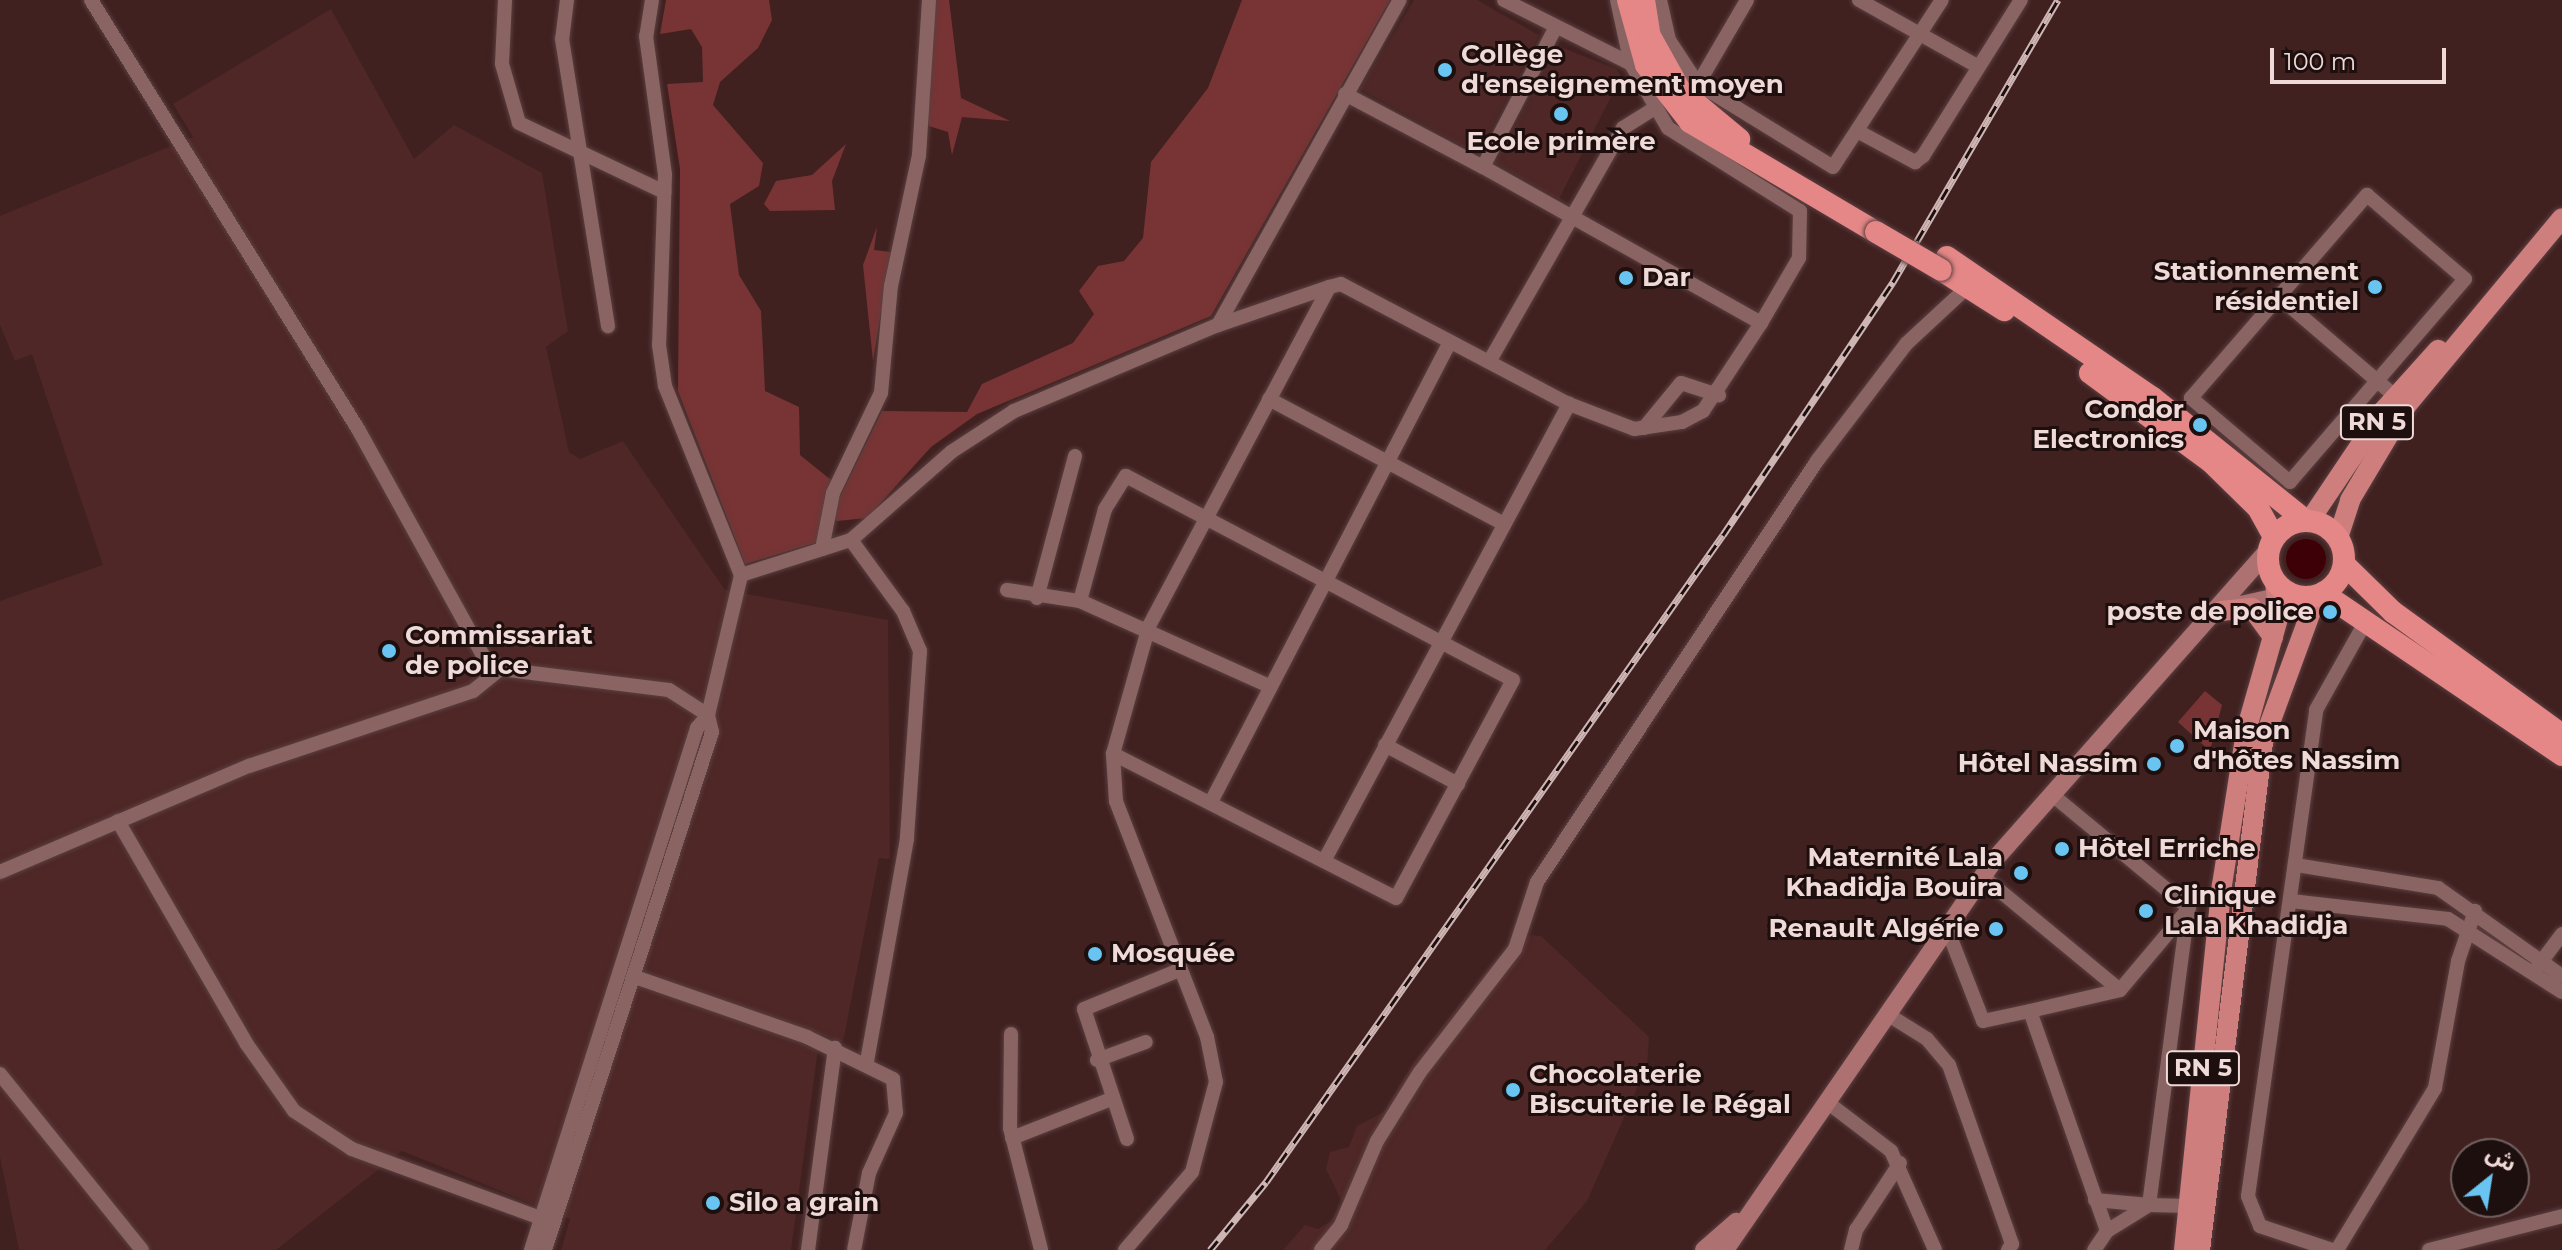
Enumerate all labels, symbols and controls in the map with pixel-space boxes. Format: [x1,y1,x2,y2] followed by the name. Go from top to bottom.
[2274,32,2450,82] scale bar
[1461,39,1784,100] place label: Collège d'enseignement moyen
[2284,47,2356,76] text: 100 m
[1436,61,1454,79] marker: Collège d'enseignement moyen
[1552,105,1570,123] marker: Ecole primère
[1466,126,1656,158] place label: Ecole primère
[2154,256,2359,318] place label: Stationnement résidentiel
[1642,262,1691,294] place label: Dar
[1617,269,1635,287] marker: Dar
[2366,278,2384,296] marker: Stationnement résidentiel
[2032,394,2184,456] place label: Condor Electronics
[2339,402,2415,442] road number: RN 5
[2191,416,2209,434] marker: Condor Electronics
[2107,596,2314,628] place label: poste de police
[2321,603,2339,621] marker: poste de police
[405,620,593,682] place label: Commissariat de police
[380,642,398,660] marker: Commissariat de police
[2193,715,2400,776] place label: Maison d'hôtes Nassim
[2168,737,2186,755] marker: Maison d'hôtes Nassim
[1958,748,2138,780] place label: Hôtel Nassim
[2145,755,2163,773] marker: Hôtel Nassim
[2078,833,2256,865] place label: Hôtel Erriche
[2053,840,2071,858] marker: Hôtel Erriche
[1786,842,2003,904] place label: Maternité Lala Khadidja Bouira
[2010,862,2032,884] marker: Maternité Lala Khadidja Bouira
[2164,880,2348,942] place label: Clinique Lala Khadidja
[2135,900,2157,922] marker: Clinique Lala Khadidja
[1768,913,1980,945] place label: Renault Algérie
[1987,920,2005,938] marker: Renault Algérie
[1111,938,1235,970] place label: Mosquée
[1086,945,1104,963] marker: Mosquée
[2165,1048,2241,1088] road number: RN 5
[1529,1059,1791,1120] place label: Chocolaterie Biscuiterie le Régal
[1504,1081,1522,1099] marker: Chocolaterie Biscuiterie le Régal
[2450,1138,2530,1218] north arrow
[2481,1139,2521,1178] text: ش
[729,1187,879,1219] place label: Silo a grain
[704,1194,722,1212] marker: Silo a grain

